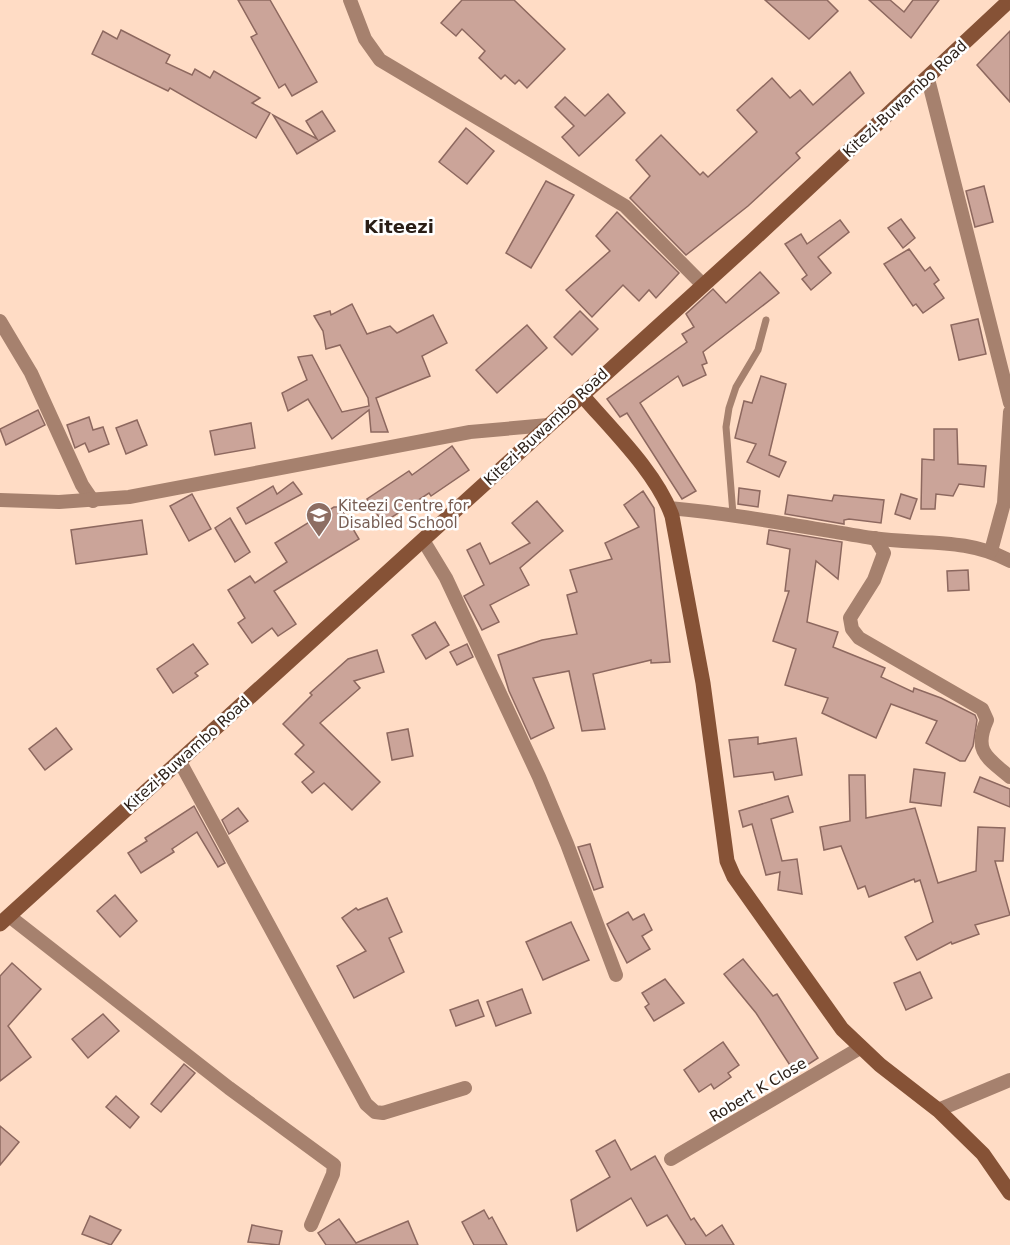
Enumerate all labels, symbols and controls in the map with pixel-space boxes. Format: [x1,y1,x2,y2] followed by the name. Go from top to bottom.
[839,37,971,161] street label: Kitezi-Buwambo Road
[364,216,434,237] district label: Kiteezi
[480,365,612,489] street label: Kitezi-Buwambo Road
[338,497,470,532] place label: Kiteezi Centre for Disabled School
[304,500,334,538] school or university icon: Kiteezi Centre for Disabled School
[120,693,254,815] street label: Kitezi-Buwambo Road
[706,1054,810,1126] street label: Robert K Close

